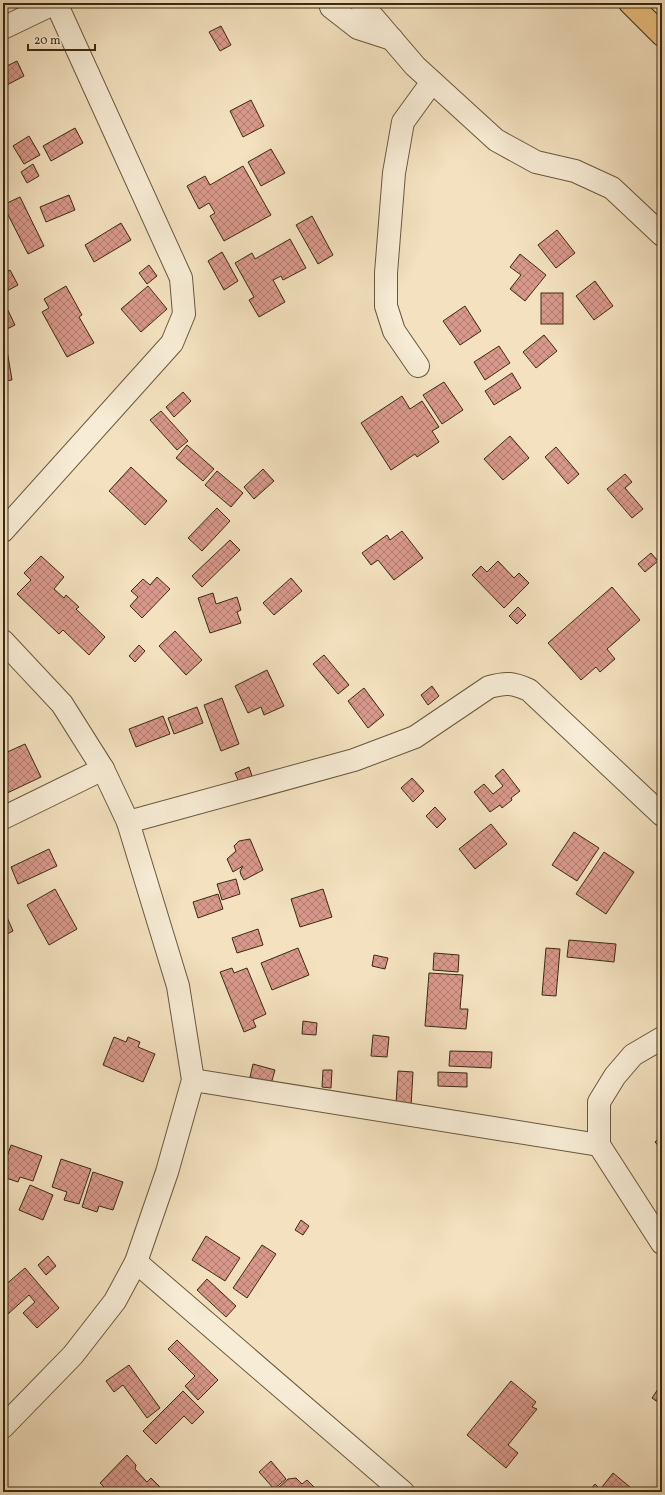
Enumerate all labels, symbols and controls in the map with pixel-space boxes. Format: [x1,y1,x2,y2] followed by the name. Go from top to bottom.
[28,26,95,52] scale bar
[34,33,61,49] text: 20 m

